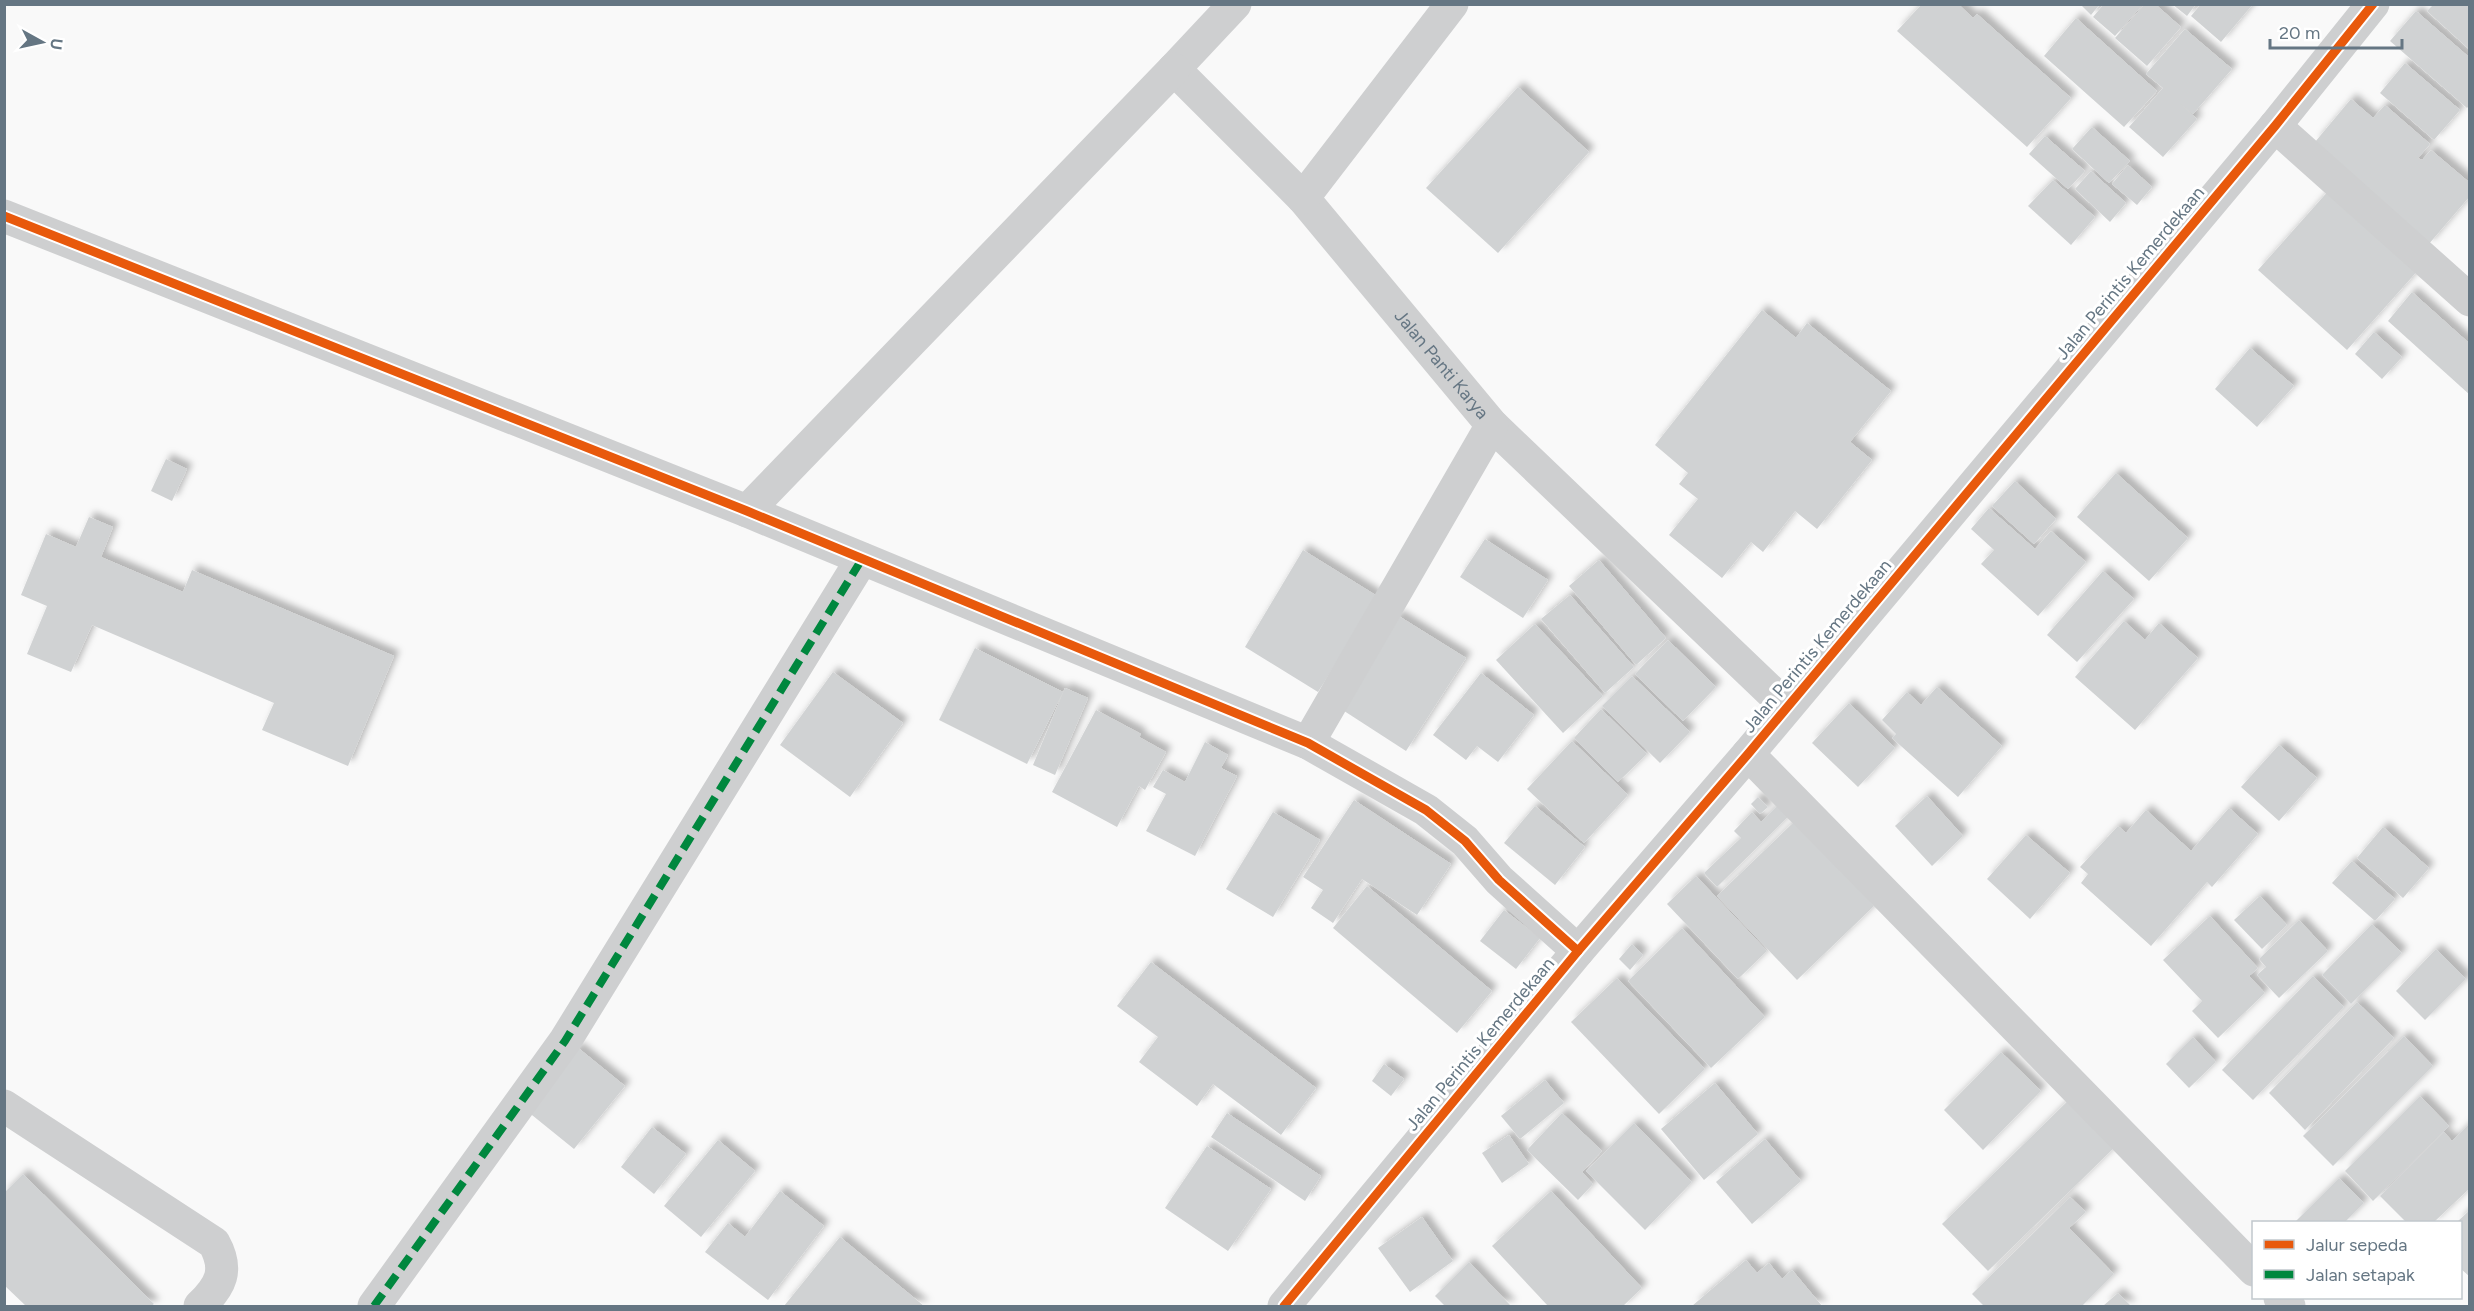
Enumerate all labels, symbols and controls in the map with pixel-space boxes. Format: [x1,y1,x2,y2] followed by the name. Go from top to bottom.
[12,12,72,72] north arrow
[2270,12,2402,50] scale bar
[2279,22,2320,44] text: 20 m
[46,37,67,51] text: U
[2051,182,2209,364] street label: Jalan Perintis Kemerdekaan
[1390,305,1493,423] street label: Jalan Panti Karya
[1738,555,1896,737] street label: Jalan Perintis Kemerdekaan
[1401,953,1559,1135] street label: Jalan Perintis Kemerdekaan
[2252,1221,2462,1299] legend
[2306,1234,2407,1256] text: Jalur sepeda
[2306,1264,2415,1286] text: Jalan setapak

